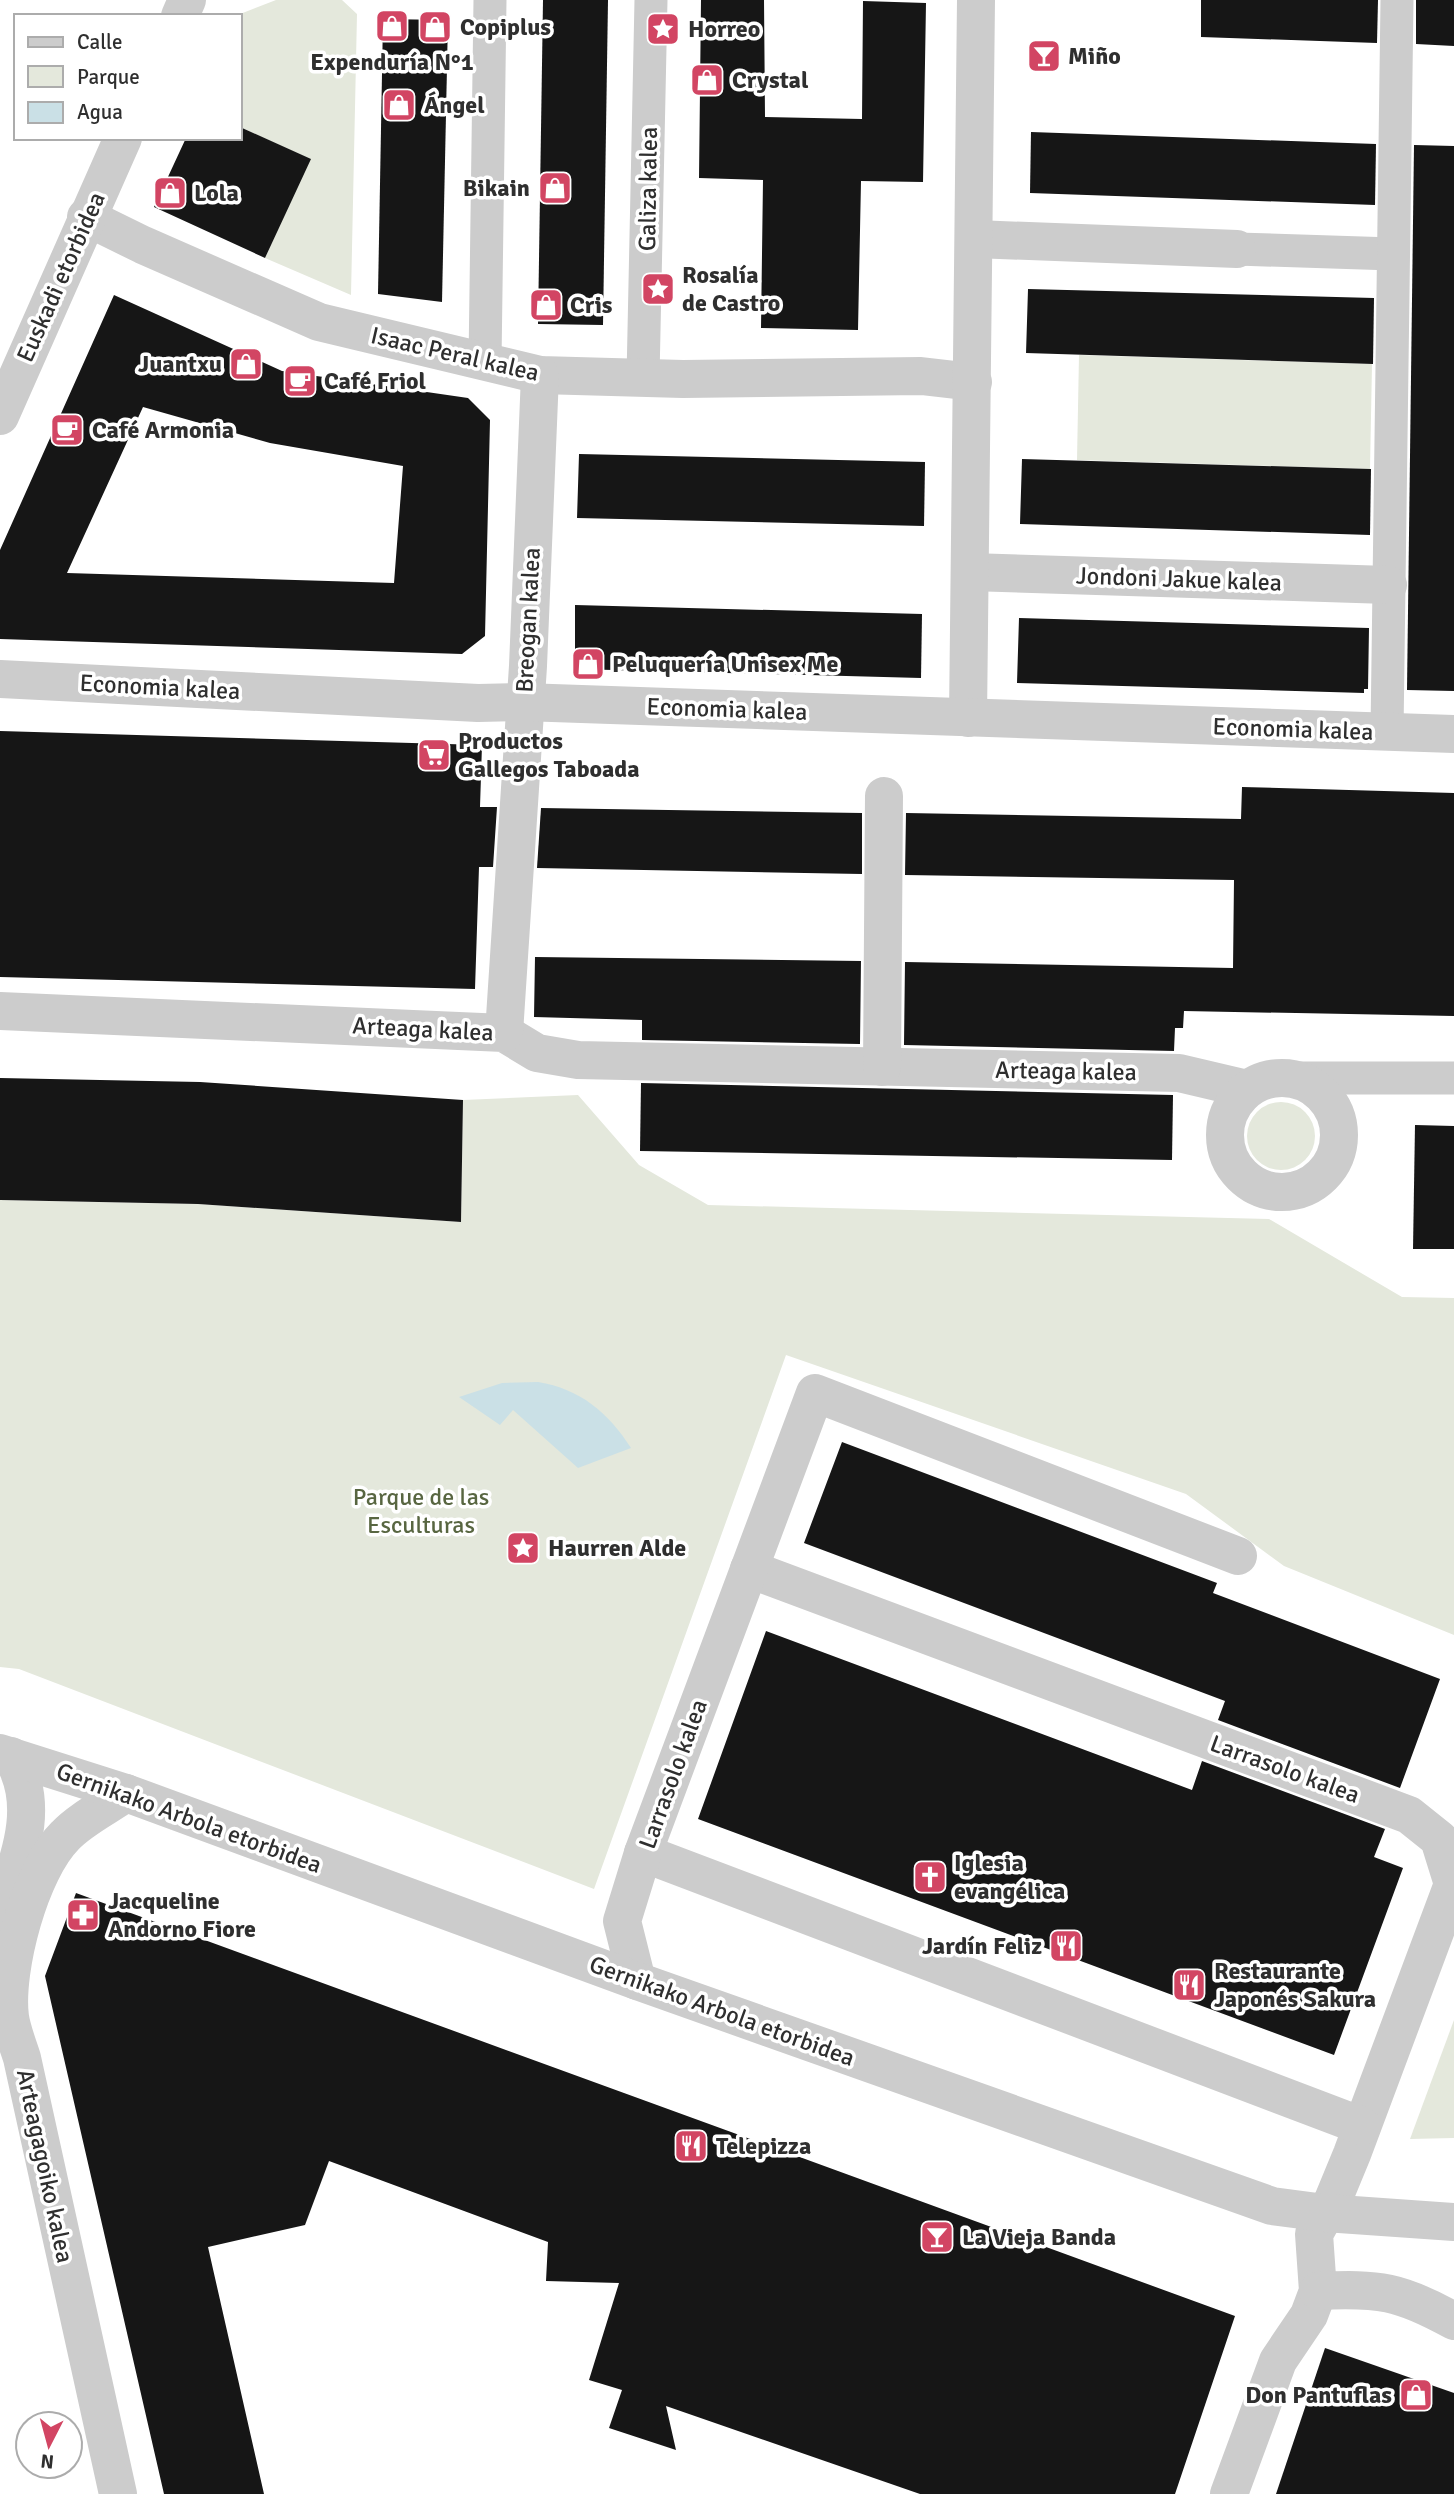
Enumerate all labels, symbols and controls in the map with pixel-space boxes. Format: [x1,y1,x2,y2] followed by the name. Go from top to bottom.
[373,7,411,45] shop icon: Expenduría N°1
[416,8,454,46] shop icon: Copiplus
[644,10,682,48] place icon: Horreo
[460,12,551,42] place label: Copiplus
[14,14,242,140] legend
[688,14,760,44] place label: Horreo
[77,29,123,55] text: Calle
[1025,37,1063,75] bar icon: Miño
[1068,41,1121,71] place label: Miño
[310,47,474,77] place label: Expenduría N°1
[688,61,726,99] shop icon: Crystal
[77,64,140,90] text: Parque
[732,65,809,95] place label: Crystal
[380,86,418,124] shop icon: Ángel
[424,90,485,120] place label: Ángel
[77,99,123,125] text: Agua
[632,127,664,251] street label: Galiza kalea
[536,169,574,207] shop icon: Bikain
[463,173,530,203] place label: Bikain
[151,174,189,212] shop icon: Lola
[194,178,239,208] place label: Lola
[10,187,112,367] street label: Euskadi etorbidea
[682,260,780,318] place label: Rosalía de Castro
[639,270,677,308] place icon: Rosalía de Castro
[527,286,565,324] shop icon: Cris
[570,290,613,320] place label: Cris
[368,320,542,388] street label: Isaac Peral kalea
[227,345,265,383] shop icon: Juantxu
[138,349,222,379] place label: Juantxu
[281,362,319,400] cafe icon: Café Friol
[324,366,427,396] place label: Café Friol
[48,411,86,449] cafe icon: Café Armonia
[92,415,234,445] place label: Café Armonia
[509,547,547,693] street label: Breogan kalea
[1076,560,1282,598] street label: Jondoni Jakue kalea
[569,645,607,683] shop icon: Peluquería Unisex Me
[612,649,838,679] place label: Peluquería Unisex Me
[79,668,241,706] street label: Economia kalea
[646,691,808,727] street label: Economia kalea
[1212,711,1374,747] street label: Economia kalea
[458,726,639,784] place label: Productos Gallegos Taboada
[415,736,453,774] supermarket icon: Productos Gallegos Taboada
[352,1010,494,1048] street label: Arteaga kalea
[995,1055,1137,1087] street label: Arteaga kalea
[353,1482,489,1540] park label: Parque de las Esculturas
[504,1529,542,1567] place icon: Haurren Alde
[548,1533,686,1563] place label: Haurren Alde
[632,1695,714,1853] street label: Larrasolo kalea
[1206,1728,1364,1810] street label: Larrasolo kalea
[52,1756,326,1880] street label: Gernikako Arbola etorbidea
[954,1848,1065,1906] place label: Iglesia evangélica
[911,1858,949,1896] church icon: Iglesia evangélica
[108,1886,256,1944] place label: Jacqueline Andorno Fiore
[64,1896,102,1934] pharmacy icon: Jacqueline Andorno Fiore
[1047,1927,1085,1965] restaurant icon: Jardín Feliz
[922,1931,1042,1961] place label: Jardín Feliz
[585,1949,859,2073] street label: Gernikako Arbola etorbidea
[1214,1956,1376,2014] place label: Restaurante Japonés Sakura
[1170,1966,1208,2004] restaurant icon: Restaurante Japonés Sakura
[10,2066,80,2266] street label: Arteagagoiko kalea
[672,2127,710,2165] restaurant icon: Telepizza
[716,2131,811,2161] place label: Telepizza
[918,2218,956,2256] bar icon: La Vieja Banda
[962,2222,1116,2252] place label: La Vieja Banda
[1397,2376,1435,2414] shop icon: Don Pantuflas
[1245,2380,1392,2410] place label: Don Pantuflas
[14,2410,84,2480] north arrow
[40,2448,55,2474] text: N

